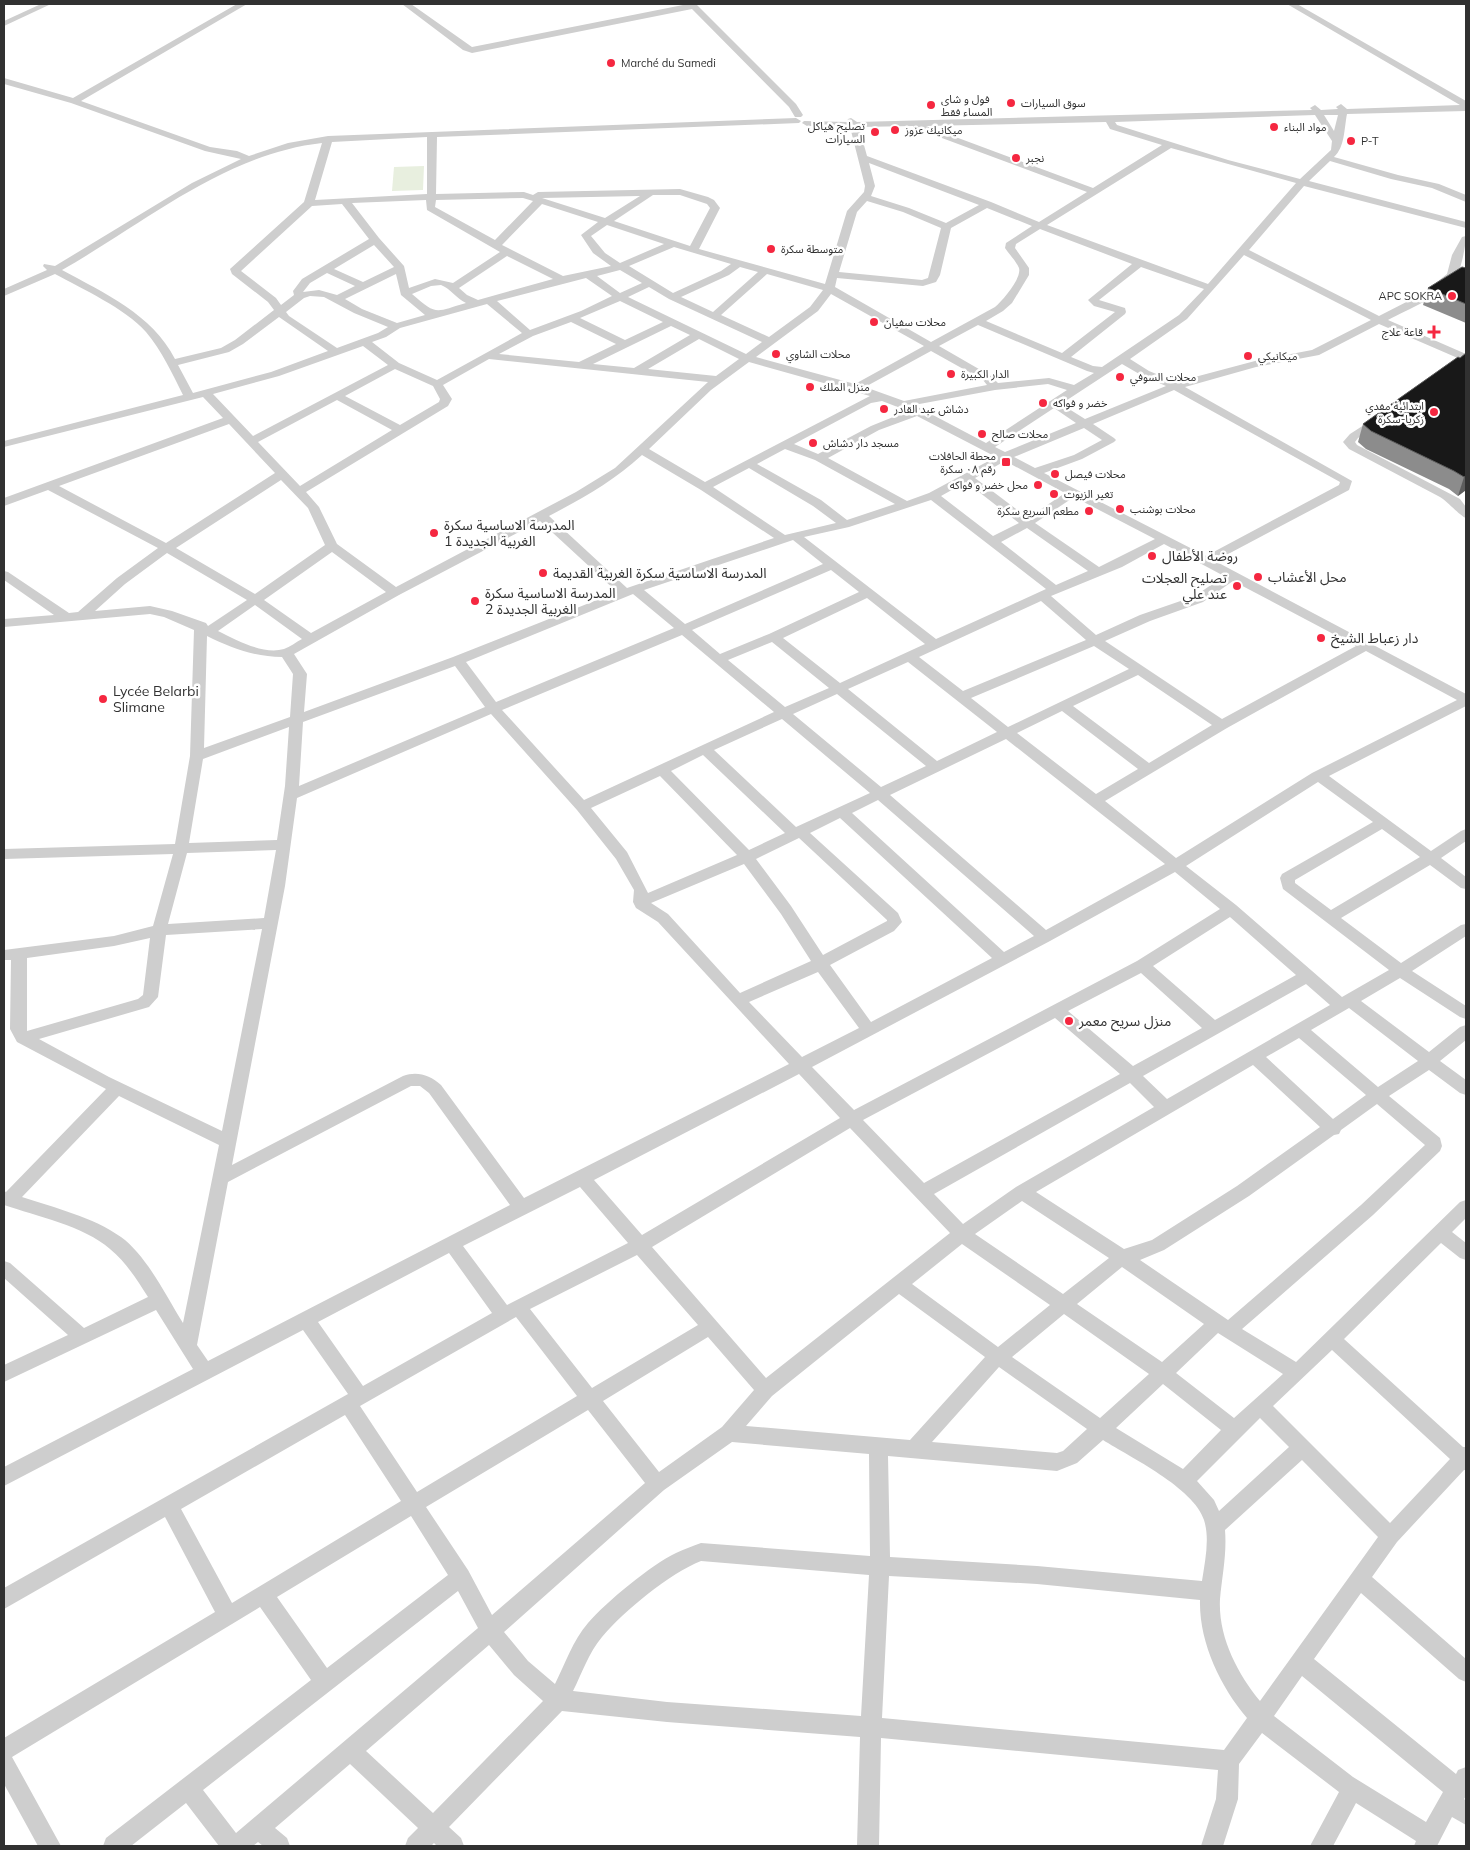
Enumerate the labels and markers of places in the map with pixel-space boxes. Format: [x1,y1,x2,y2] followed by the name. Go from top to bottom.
[621,56,716,70] place label: Marché du Samedi
[605,57,617,69] marker: Marché du Samedi
[941,92,992,119] place label: فول و شاي المساء فقط
[1021,96,1086,110] place label: سوق السيارات
[1005,97,1017,109] marker: سوق السيارات
[925,99,937,111] marker: فول و شاي المساء فقط
[808,119,865,146] place label: تصليح هياكل السيارات
[1284,120,1327,134] place label: مواد البناء
[1268,121,1280,133] marker: مواد البناء
[904,123,963,137] place label: ميكانيك عزوز
[889,124,901,136] marker: ميكانيك عزوز
[869,126,881,138] marker: تصليح هياكل السيارات
[1361,134,1379,148] place label: P-T
[1345,135,1357,147] marker: P-T
[1025,151,1044,165] place label: نجبر
[1010,152,1022,164] marker: نجبر
[781,242,844,256] place label: متوسطة سكرة
[765,243,777,255] marker: متوسطة سكرة
[1379,289,1442,303] place label: APC SOKRA
[1446,290,1458,302] marker: APC SOKRA
[884,315,946,329] place label: محلات سفيان
[868,316,880,328] marker: محلات سفيان
[1382,325,1423,340] place label: قاعة علاج
[1427,325,1441,339] marker: قاعة علاج
[786,347,851,364] place label: محلات الشاوي
[770,348,782,360] marker: محلات الشاوي
[1258,349,1298,366] place label: ميكانيكي
[1242,350,1254,362] marker: ميكانيكي
[961,367,1009,381] place label: الدار الكبيرة
[945,368,957,380] marker: الدار الكبيرة
[1130,370,1196,387] place label: محلات السوفي
[1114,371,1126,383] marker: محلات السوفي
[820,380,870,394] place label: منزل الملك
[804,381,816,393] marker: منزل الملك
[1053,396,1108,410] place label: خضر و فواكه
[1037,397,1049,409] marker: خضر و فواكه
[1365,399,1424,426] place label: ابتدائية مفدي زكريا-سكرة
[893,402,969,416] place label: دشاش عبد القادر
[878,403,890,415] marker: دشاش عبد القادر
[1428,406,1440,418] marker: ابتدائية مفدي زكريا-سكرة
[992,427,1049,442] place label: محلات صالح
[976,428,988,440] marker: محلات صالح
[823,436,899,450] place label: مسجد دار دشاش
[807,437,819,449] marker: مسجد دار دشاش
[929,449,996,478] place label: محطة الحافلات رقم ٠٨ سكرة
[1000,456,1012,468] marker: محطة الحافلات رقم ٠٨ سكرة
[1065,467,1126,481] place label: محلات فيصل
[1049,468,1061,480] marker: محلات فيصل
[950,478,1028,492] place label: محل خضر و فواكه
[1032,479,1044,491] marker: محل خضر و فواكه
[1064,487,1113,501] place label: تغير الزيوت
[1048,488,1060,500] marker: تغير الزيوت
[1130,502,1196,516] place label: محلات بوشنب
[1114,503,1126,515] marker: محلات بوشنب
[997,504,1079,520] place label: مطعم السريع سكرة
[1083,505,1095,517] marker: مطعم السريع سكرة
[444,516,575,550] place label: المدرسة الاساسية سكرة الغربية الجديدة 1
[428,527,440,539] marker: المدرسة الاساسية سكرة الغربية الجديدة 1
[1162,547,1238,565] place label: روضة الأطفال
[1146,550,1158,562] marker: روضة الأطفال
[553,564,767,582] place label: المدرسة الاساسية سكرة الغربية القديمة
[537,567,549,579] marker: المدرسة الاساسية سكرة الغربية القديمة
[1268,568,1347,586] place label: محل الأعشاب
[1142,569,1227,605] place label: تصليح العجلات عند علي
[1252,571,1264,583] marker: محل الأعشاب
[1231,580,1243,592] marker: تصليح العجلات عند علي
[485,584,616,618] place label: المدرسة الاساسية سكرة الغربية الجديدة 2
[469,595,481,607] marker: المدرسة الاساسية سكرة الغربية الجديدة 2
[1331,629,1419,649] place label: دار زعباط الشيخ
[1315,632,1327,644] marker: دار زعباط الشيخ
[113,682,199,716] place label: Lycée Belarbi Slimane
[97,693,109,705] marker: Lycée Belarbi Slimane
[1078,1012,1171,1032] place label: منزل سريح معمر
[1063,1015,1075,1027] marker: منزل سريح معمر

